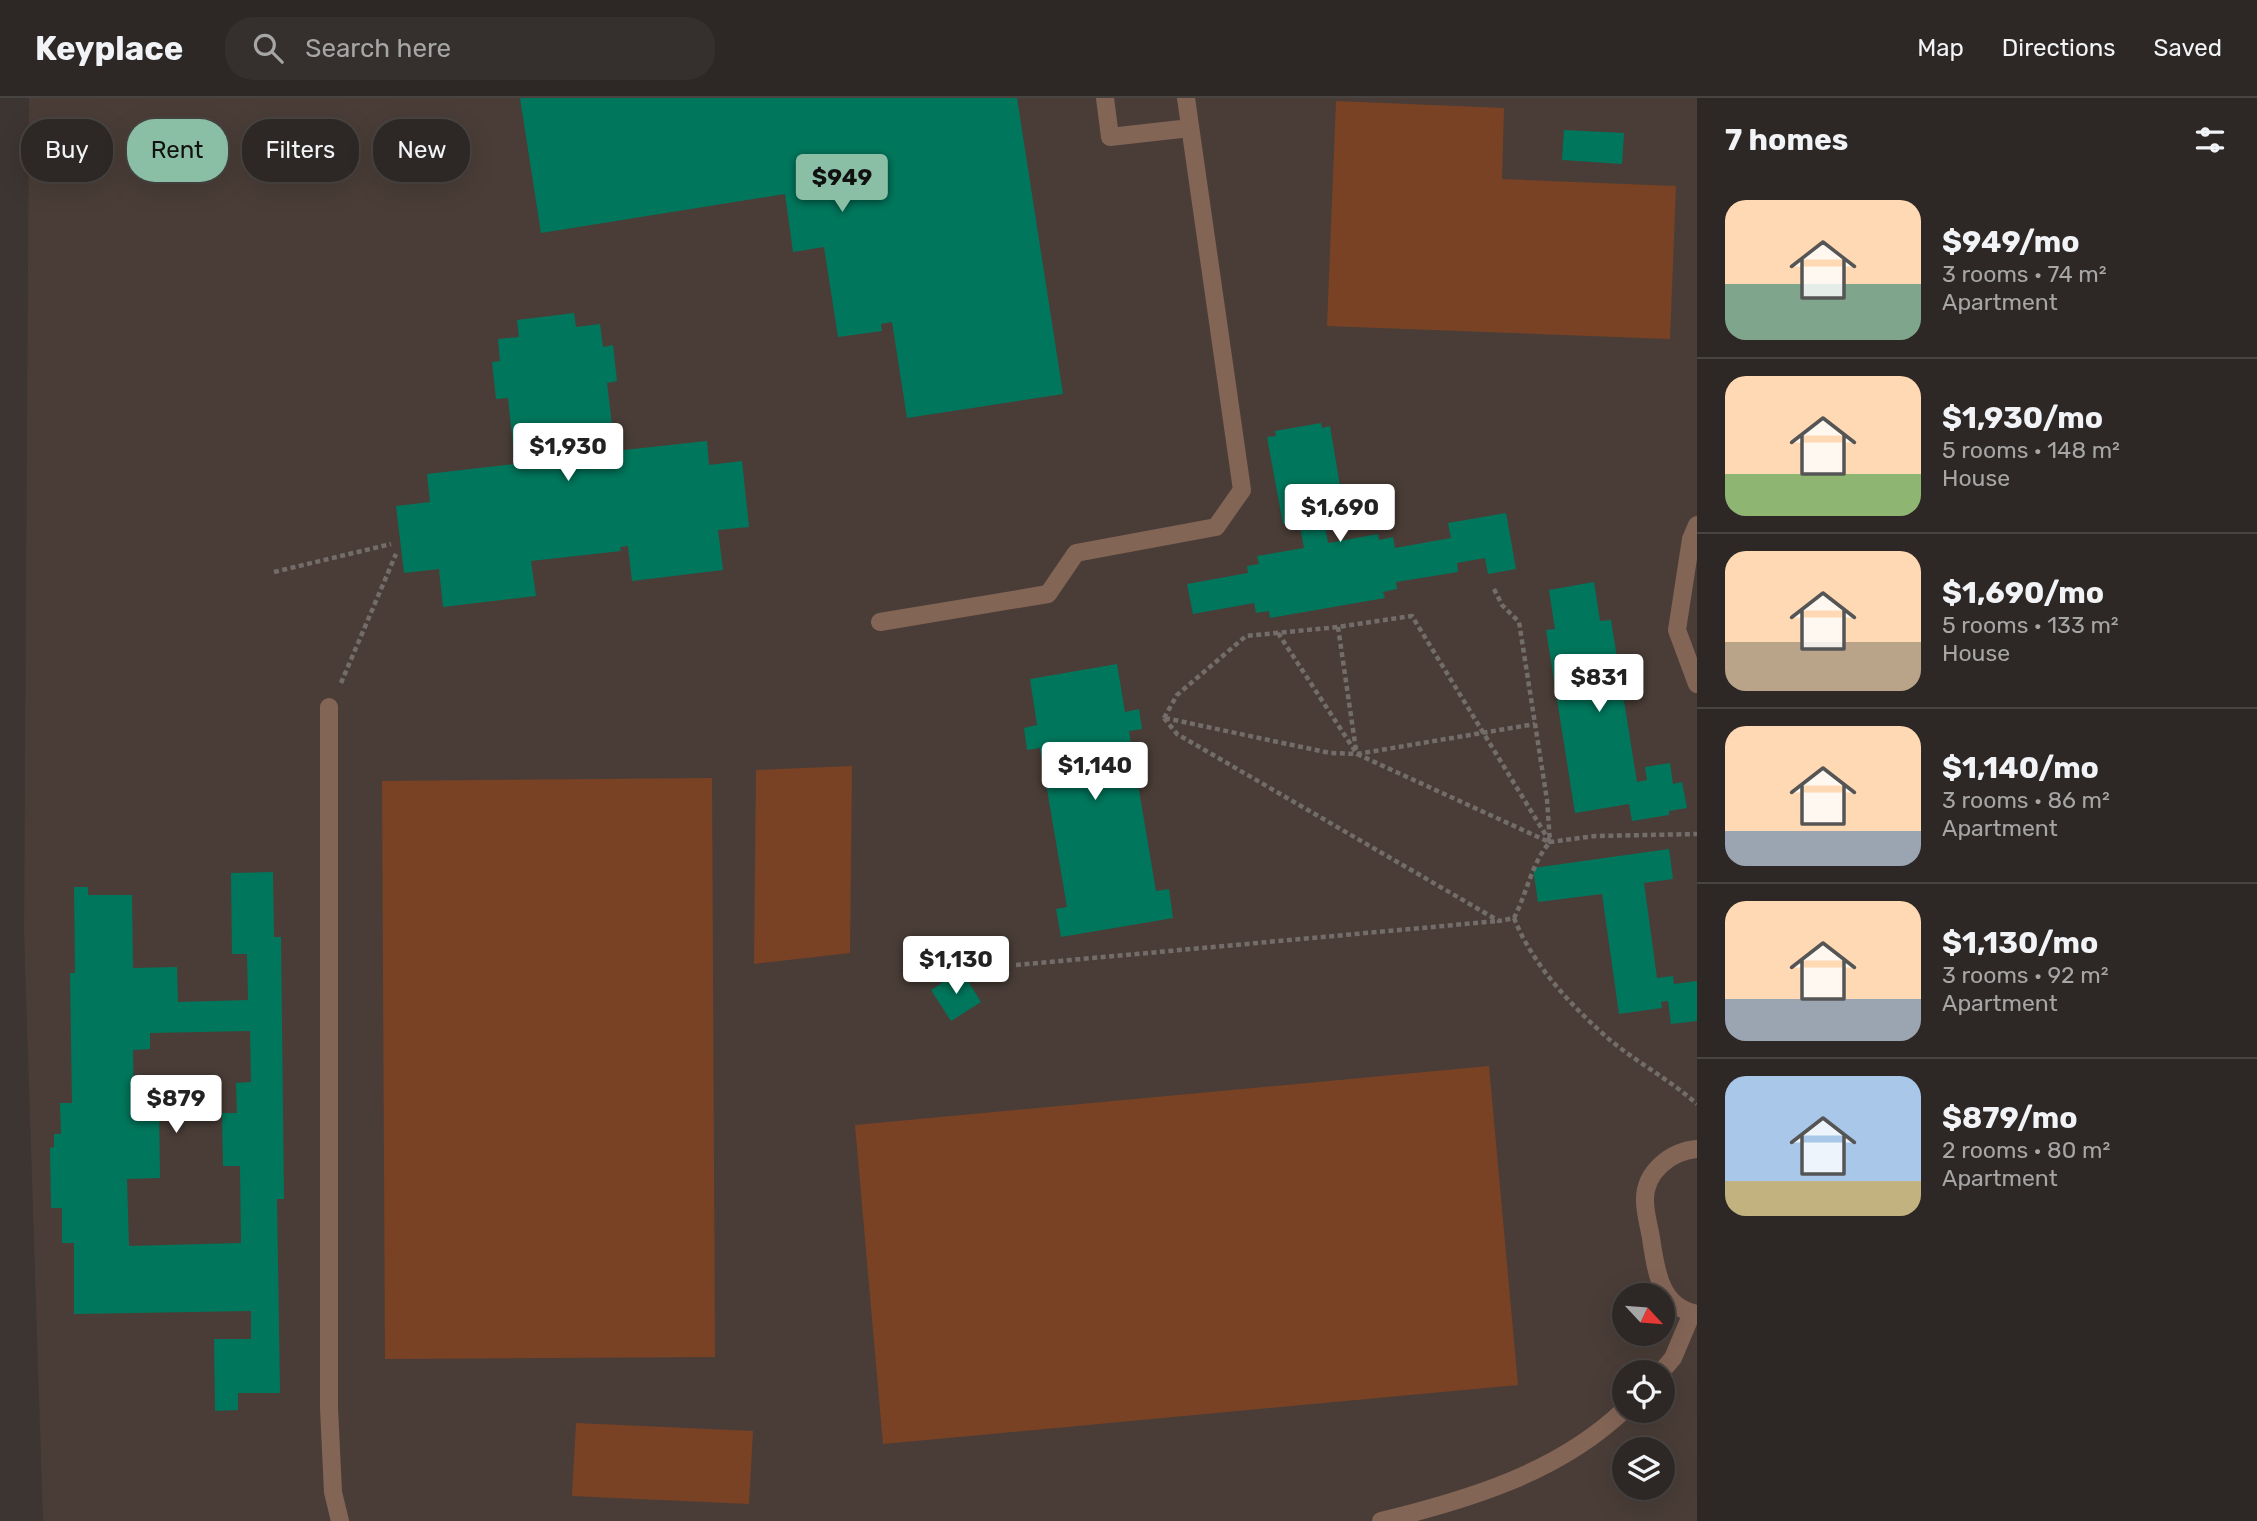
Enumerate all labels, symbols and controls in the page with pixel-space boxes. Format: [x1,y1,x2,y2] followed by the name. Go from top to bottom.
[225,17,715,80] search box
[35,29,183,68] text: Keyplace
[249,29,287,67] icon: search
[305,33,451,64] text: Search here
[1917,34,1964,62] text: Map
[2002,34,2115,62] text: Directions
[2153,34,2222,62] text: Saved
[21,119,113,182] chip: Buy
[127,119,228,182] chip: Rent
[242,119,359,182] chip: Filters
[373,119,470,182] chip: New
[2191,121,2229,159] icon: filters
[1725,122,1848,158] text: 7 homes
[801,155,883,214] pin: $949
[812,163,872,191] text: $949
[1942,224,2080,260] text: $949/mo
[1781,228,1865,312] icon: home
[1942,260,2107,288] text: 3 rooms · 74 m²
[1942,288,2058,316] text: Apartment
[1942,400,2103,436] text: $1,930/mo
[1781,404,1865,488] icon: home
[511,424,625,483] pin: $1,930
[529,432,607,460] text: $1,930
[1942,436,2120,464] text: 5 rooms · 148 m²
[1942,464,2010,492] text: House
[1283,484,1397,544] pin: $1,690
[1301,493,1379,521] text: $1,690
[1942,575,2104,611] text: $1,690/mo
[1781,579,1865,663] icon: home
[1942,611,2119,639] text: 5 rooms · 133 m²
[1942,639,2010,667] text: House
[1558,654,1640,714] pin: $831
[1570,663,1628,691] text: $831
[1038,742,1152,802] pin: $1,140
[1942,750,2099,786] text: $1,140/mo
[1058,751,1132,779] text: $1,140
[1781,754,1865,838] icon: home
[1942,786,2110,814] text: 3 rooms · 86 m²
[1942,814,2058,842] text: Apartment
[1942,925,2098,961] text: $1,130/mo
[1781,929,1865,1013] icon: home
[899,936,1013,996] pin: $1,130
[919,945,993,973] text: $1,130
[1942,961,2108,989] text: 3 rooms · 92 m²
[1942,989,2058,1017] text: Apartment
[135,1076,217,1135] pin: $879
[147,1084,205,1112] text: $879
[1942,1100,2078,1136] text: $879/mo
[1781,1104,1865,1188] icon: home
[1942,1136,2110,1164] text: 2 rooms · 80 m²
[1942,1164,2058,1192] text: Apartment
[1612,1283,1675,1346] north arrow
[1612,1283,1675,1500] map controls
[1612,1360,1675,1423] button: locate
[1612,1437,1675,1500] button: layers

